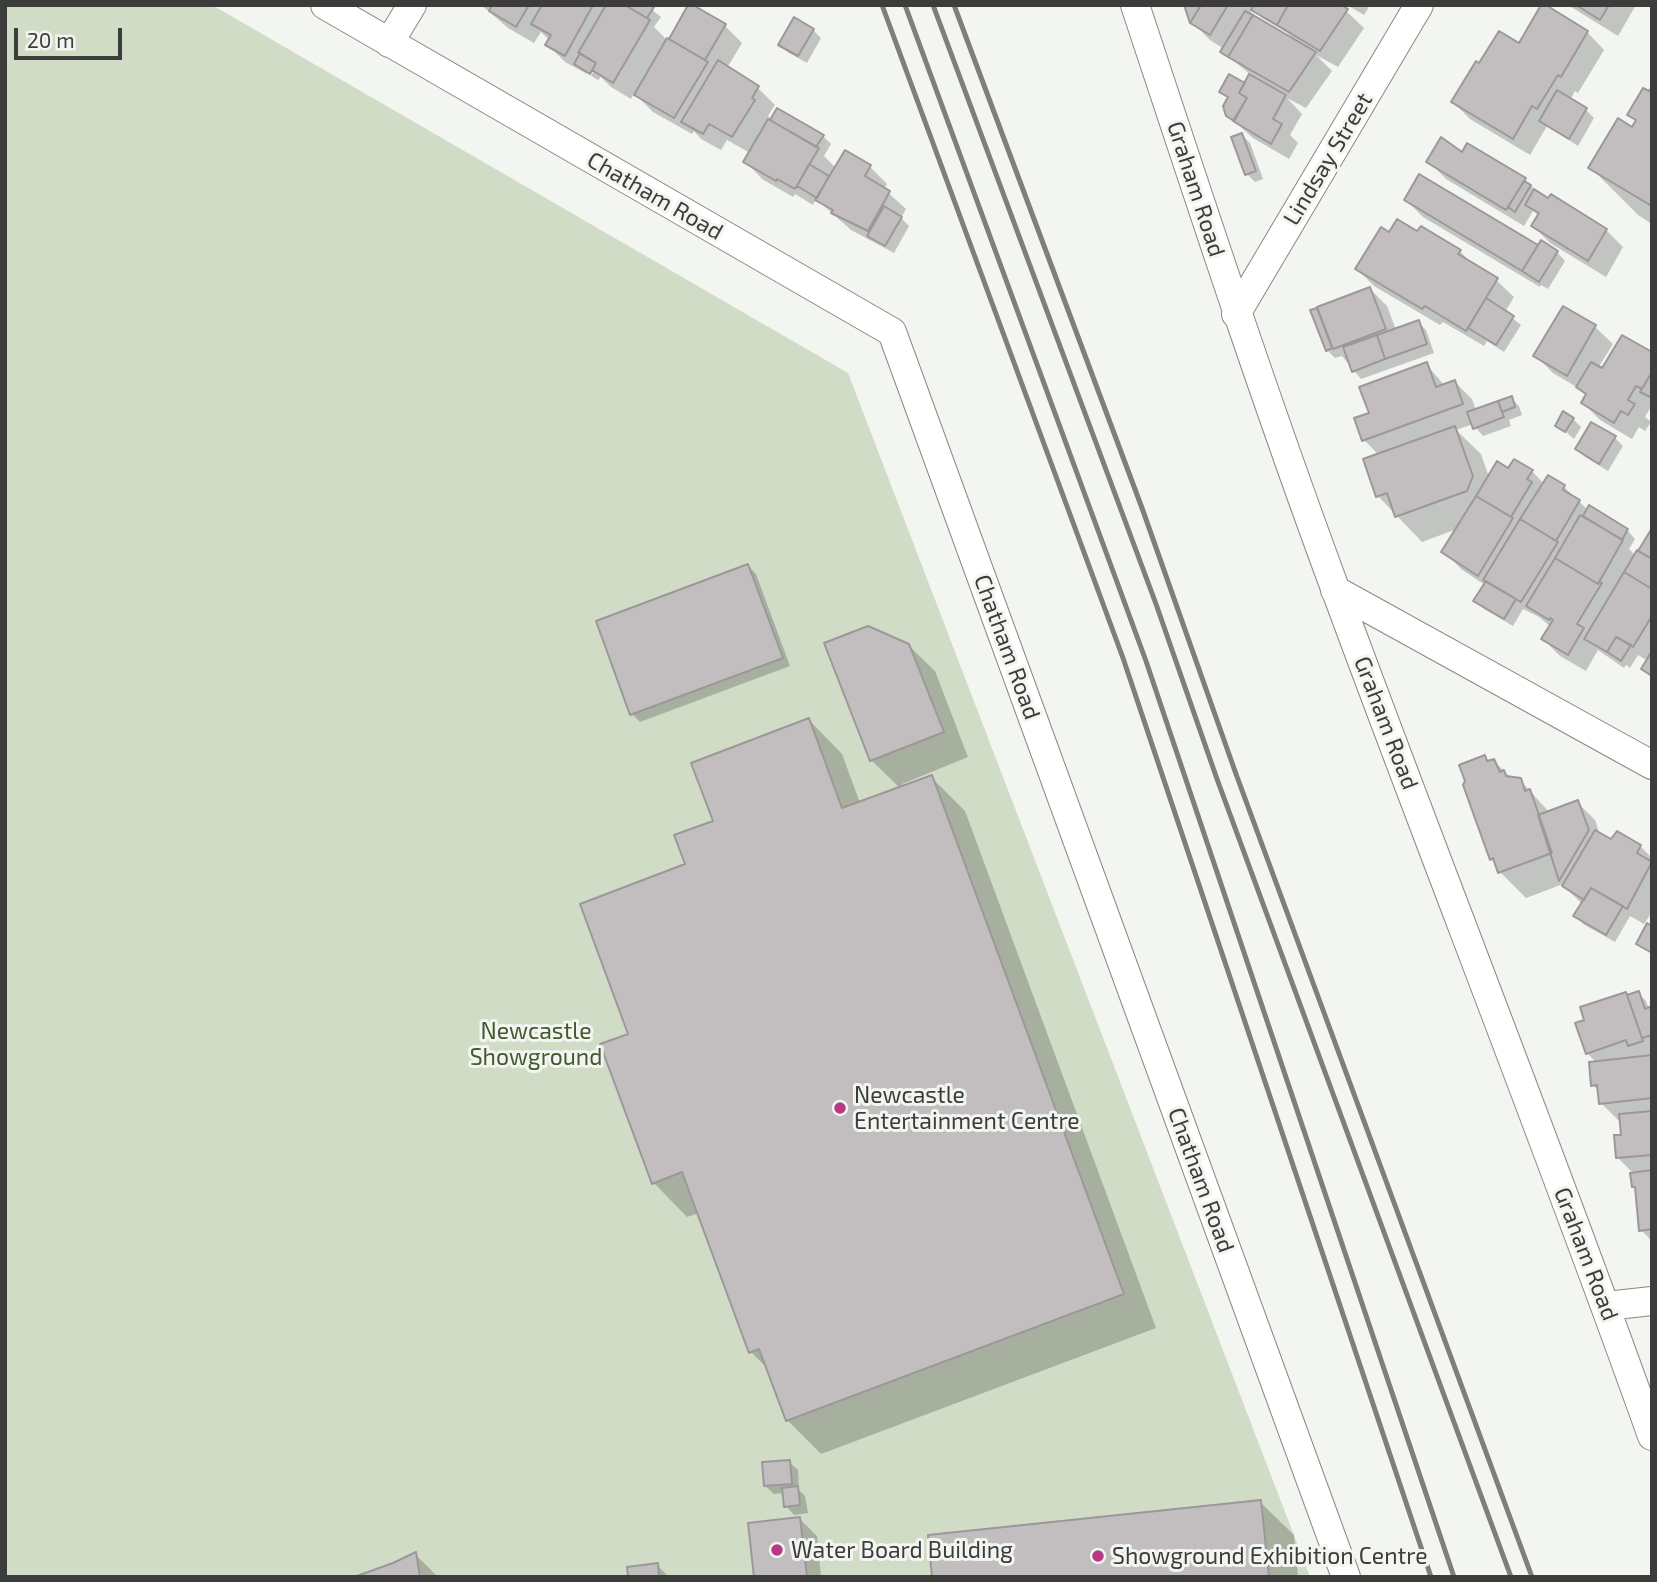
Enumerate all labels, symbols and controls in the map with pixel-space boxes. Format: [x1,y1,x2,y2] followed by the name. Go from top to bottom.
[18,14,126,58] scale bar
[27,27,75,52] text: 20 m
[1278,88,1378,230] street label: Lindsay Street
[1161,118,1231,260] street label: Graham Road
[582,146,728,246] street label: Chatham Road
[968,571,1046,723] street label: Chatham Road
[1348,652,1424,794] street label: Graham Road
[470,1017,602,1071] park label: Newcastle Showground
[854,1081,1080,1135] place label: Newcastle Entertainment Centre
[832,1100,848,1116] marker: Newcastle Entertainment Centre
[1162,1104,1240,1256] street label: Chatham Road
[1548,1183,1624,1325] street label: Graham Road
[791,1536,1013,1564] place label: Water Board Building
[769,1542,785,1558] marker: Water Board Building
[1112,1542,1428,1570] place label: Showground Exhibition Centre
[1090,1548,1106,1564] marker: Showground Exhibition Centre

